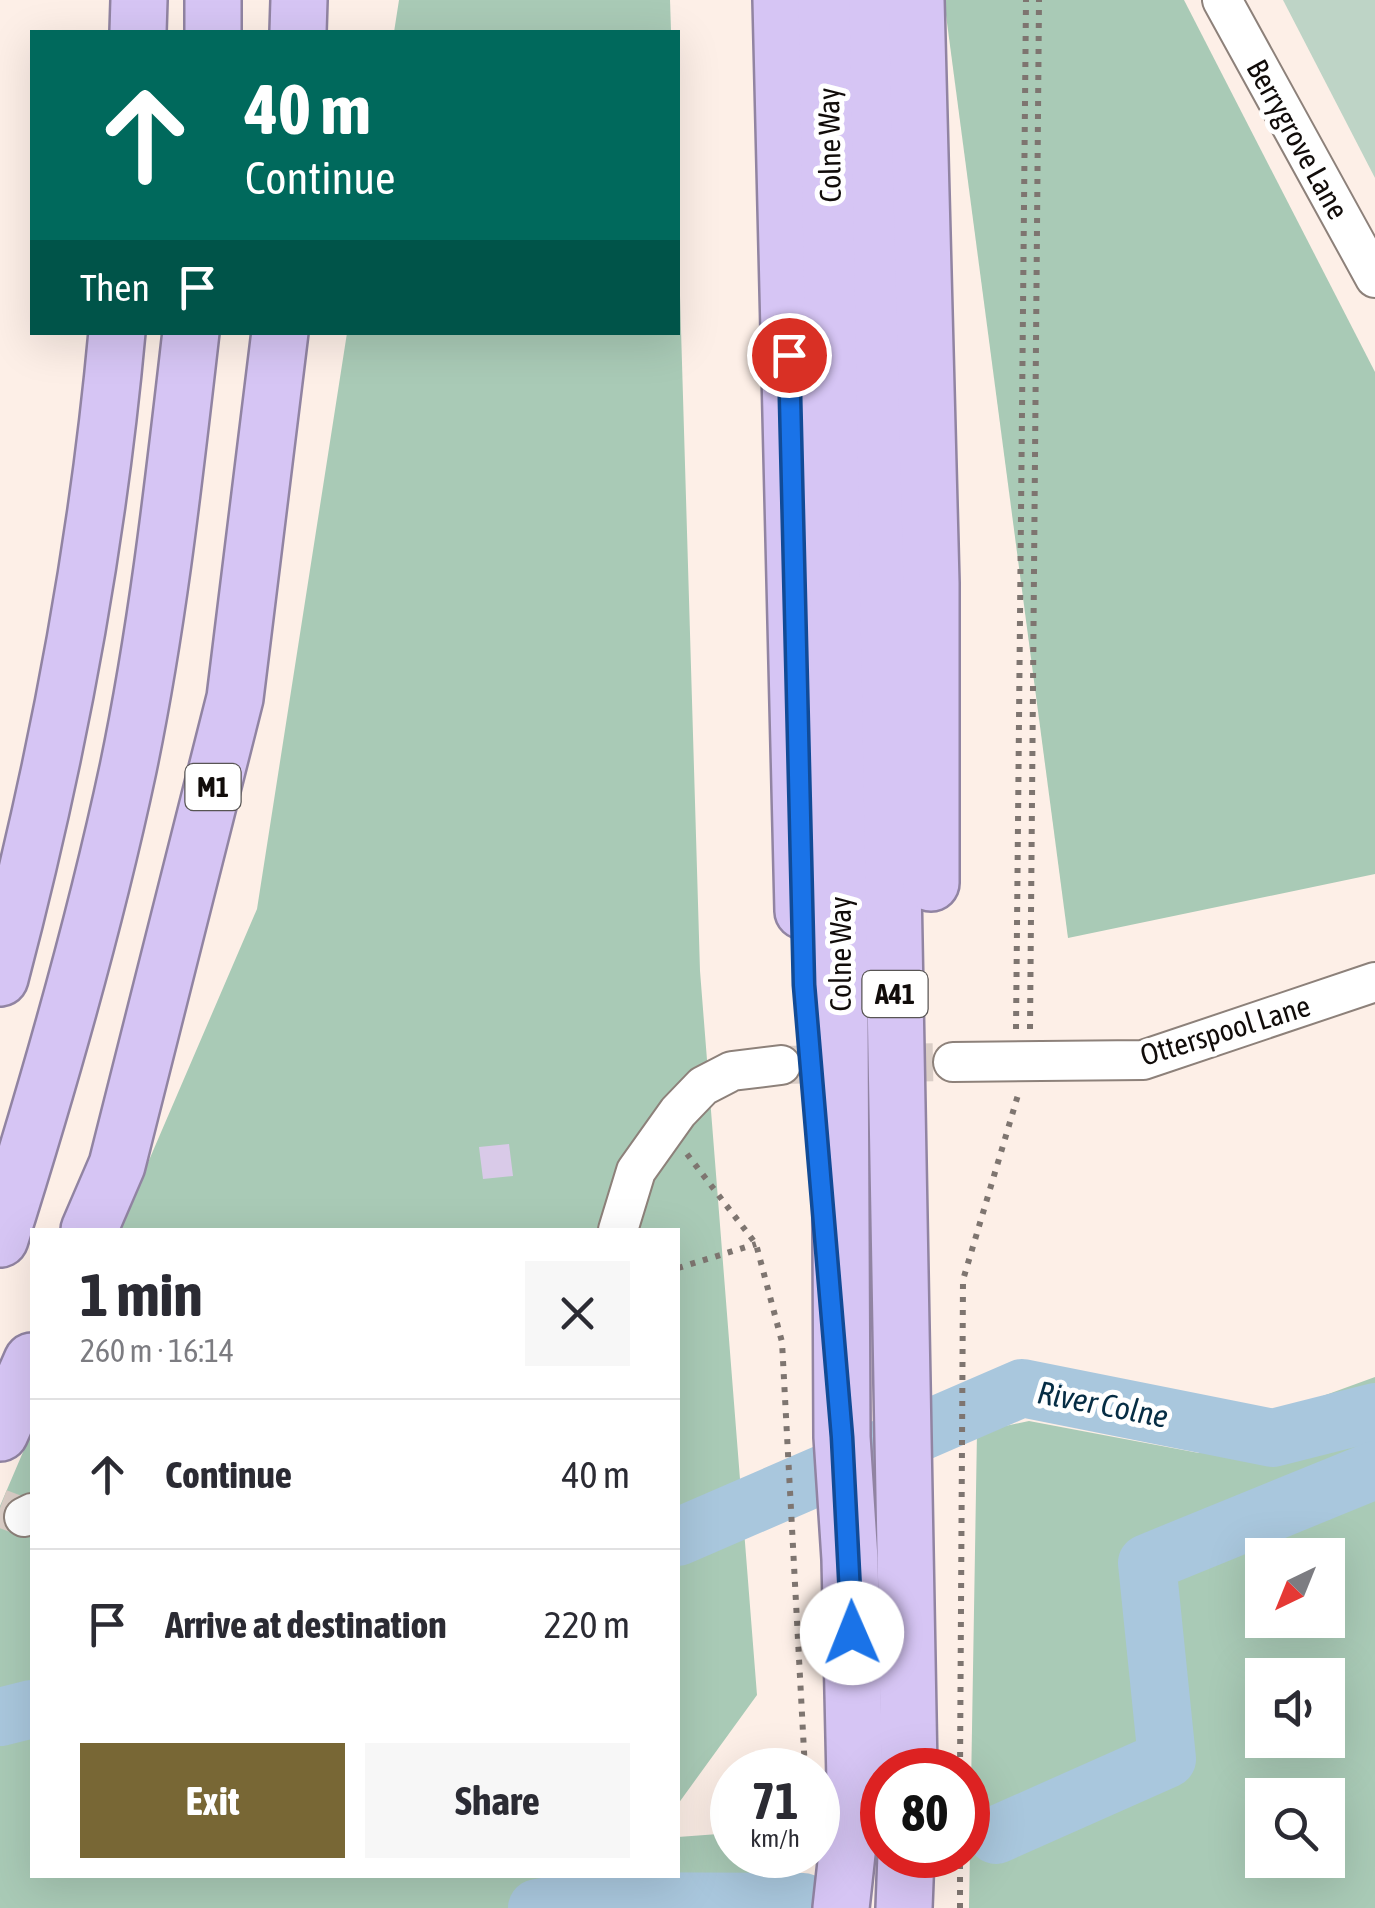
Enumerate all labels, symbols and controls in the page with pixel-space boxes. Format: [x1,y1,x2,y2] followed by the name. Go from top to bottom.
[1240,53,1356,225] street label: Berrygrove Lane
[245,69,371,149] text: 40 m
[80,70,210,200] icon: ahead
[811,87,847,203] street label: Colne Way
[245,152,396,204] text: Continue
[170,260,225,315] icon: arrive
[80,266,150,309] text: Then
[747,313,832,398] pin
[762,328,817,383] icon: arrive
[186,764,240,810] road number: M1
[823,897,857,1012] street label: Colne Way
[862,971,928,1017] road number: A41
[1136,988,1314,1072] street label: Otterspool Lane
[80,1260,203,1329] text: 1 min
[525,1261,630,1366] button: close
[80,1332,234,1369] text: 260 m · 16:14
[1034,1373,1172,1435] water label: River Colne
[80,1447,135,1502] icon: ahead
[165,1453,292,1496] text: Continue
[562,1453,630,1496] text: 40 m
[1245,1538,1345,1638] north arrow
[1245,1538,1345,1878] map controls
[800,1581,904,1685] position arrow
[80,1597,135,1652] icon: arrive
[165,1603,447,1646] text: Arrive at destination
[544,1603,630,1646] text: 220 m
[1245,1658,1345,1758] button: sound
[80,1743,345,1858] button: Exit
[365,1743,630,1858] button: Share
[860,1748,990,1878] speed limit sign: 80
[751,1772,798,1830] text: 71
[1245,1778,1345,1878] button: search
[750,1824,800,1852] text: km/h

